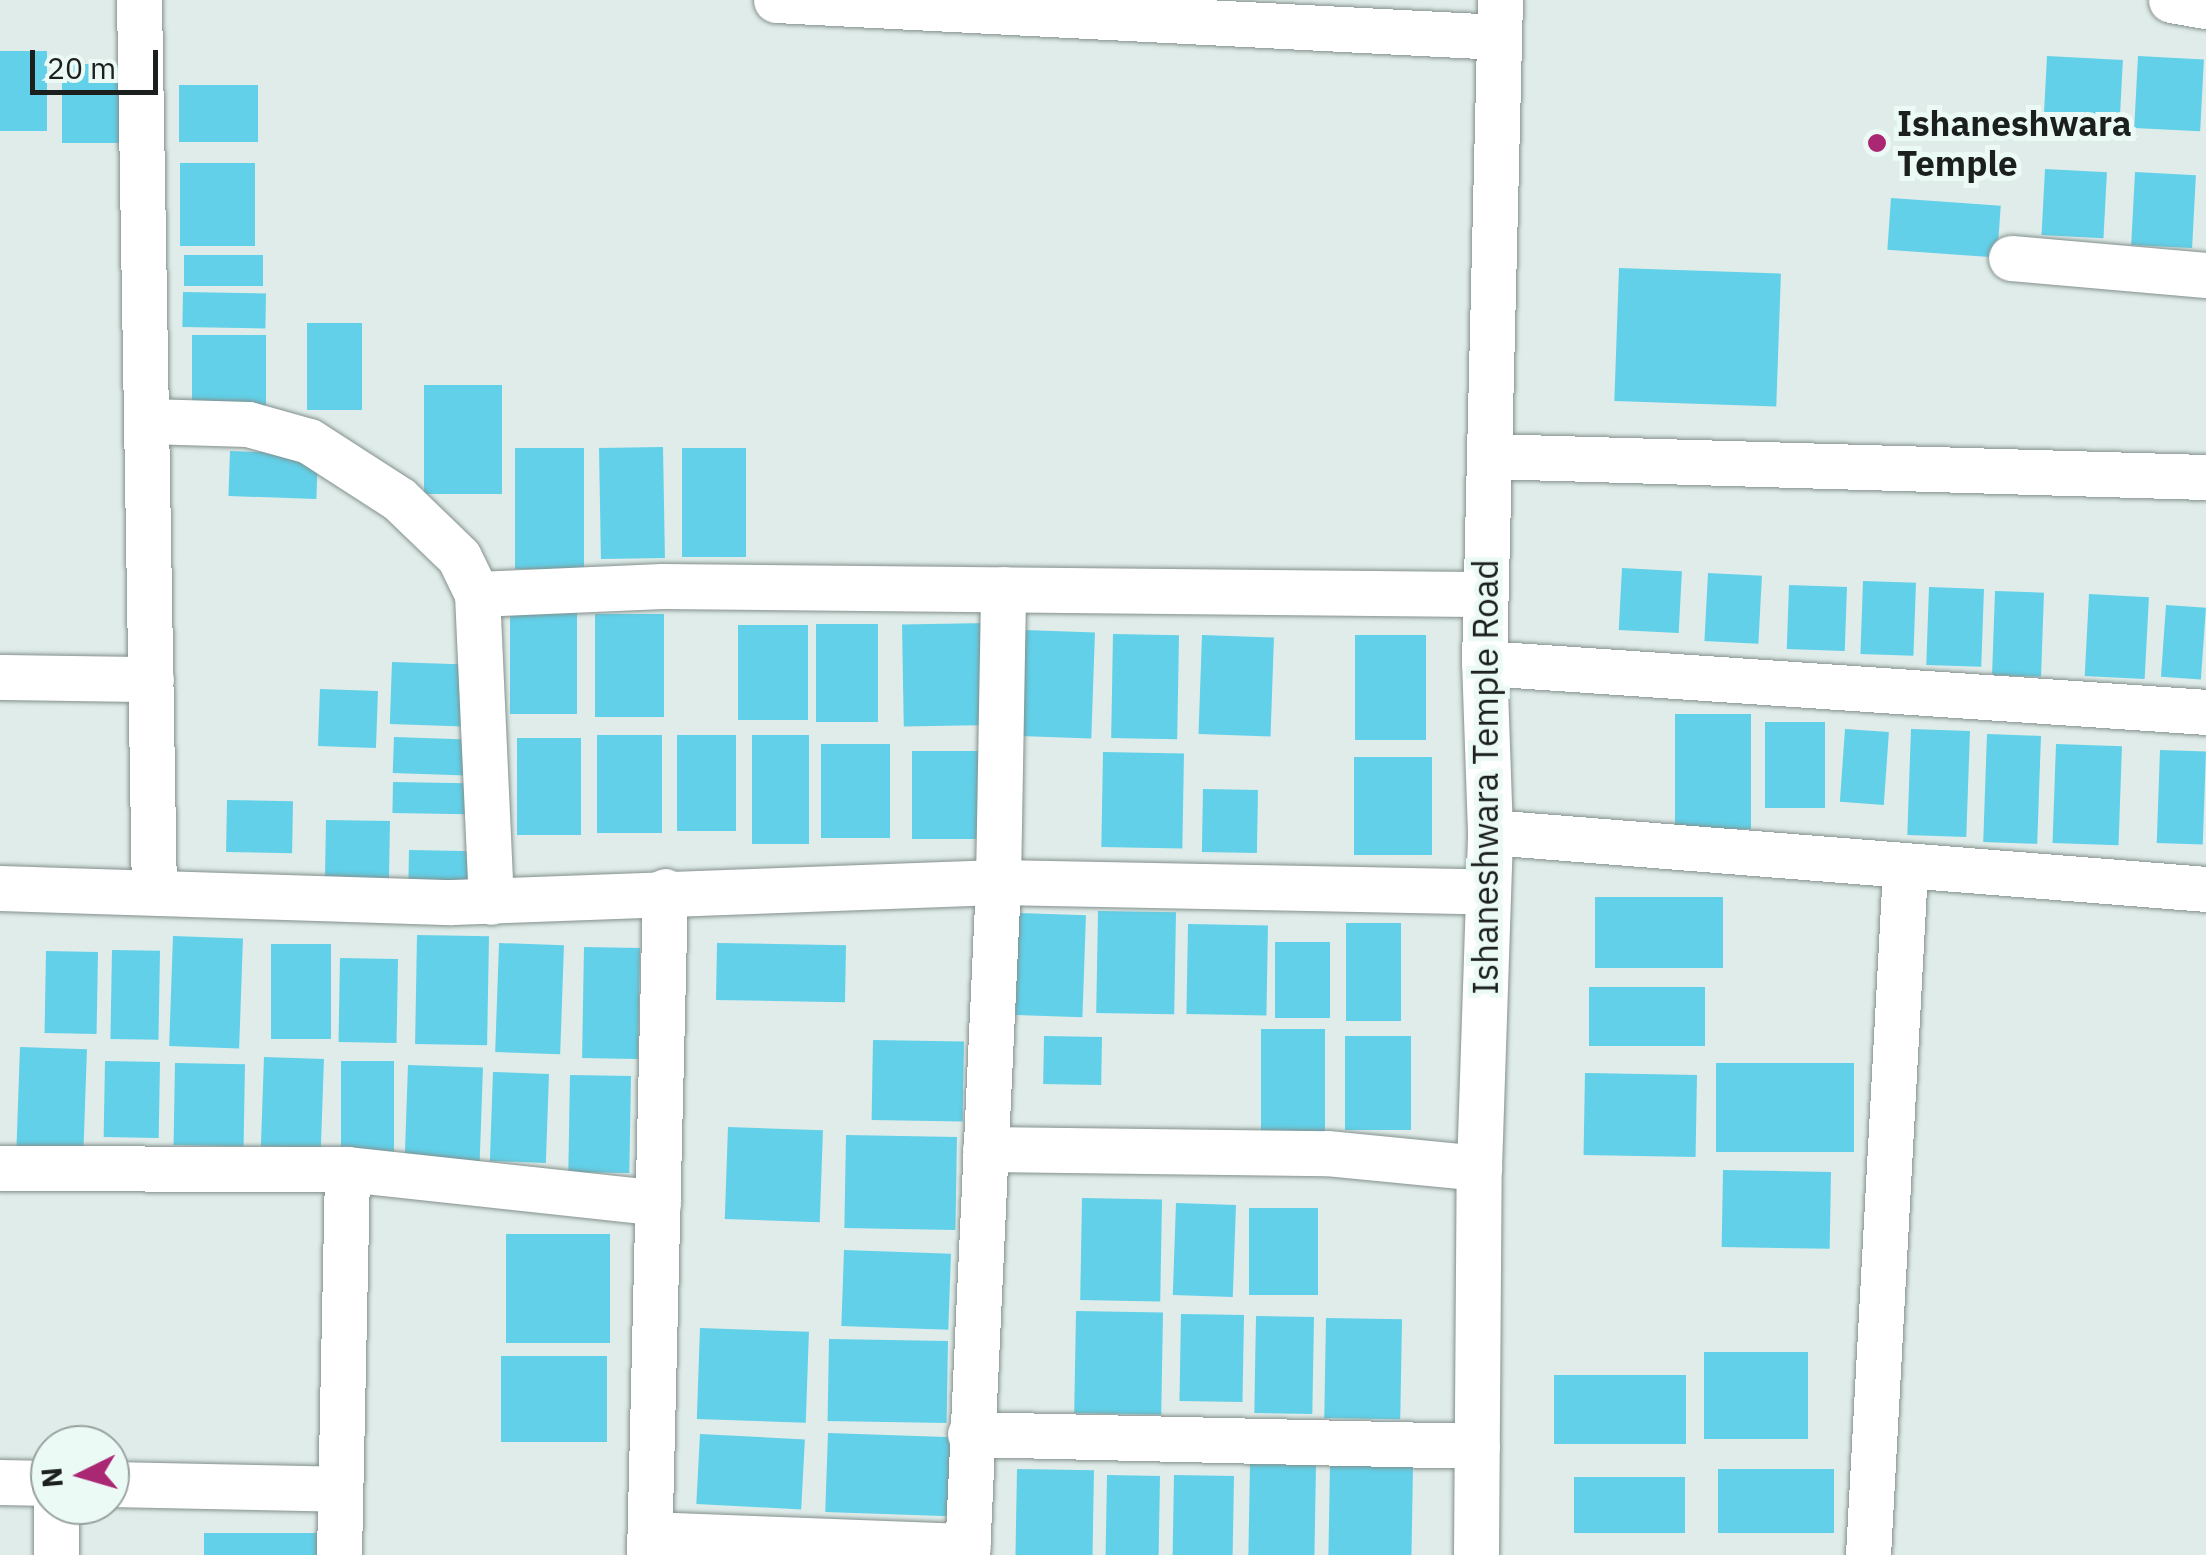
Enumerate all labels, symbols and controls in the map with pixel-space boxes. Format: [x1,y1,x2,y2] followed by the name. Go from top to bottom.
[35,30,162,92] scale bar
[47,48,116,87] text: 20 m
[1897,102,2132,184] place label: Ishaneshwara Temple
[1866,132,1888,154] marker: Ishaneshwara Temple
[1464,559,1506,995] street label: Ishaneshwara Temple Road
[30,1425,130,1525] north arrow
[32,1466,71,1489] text: N

